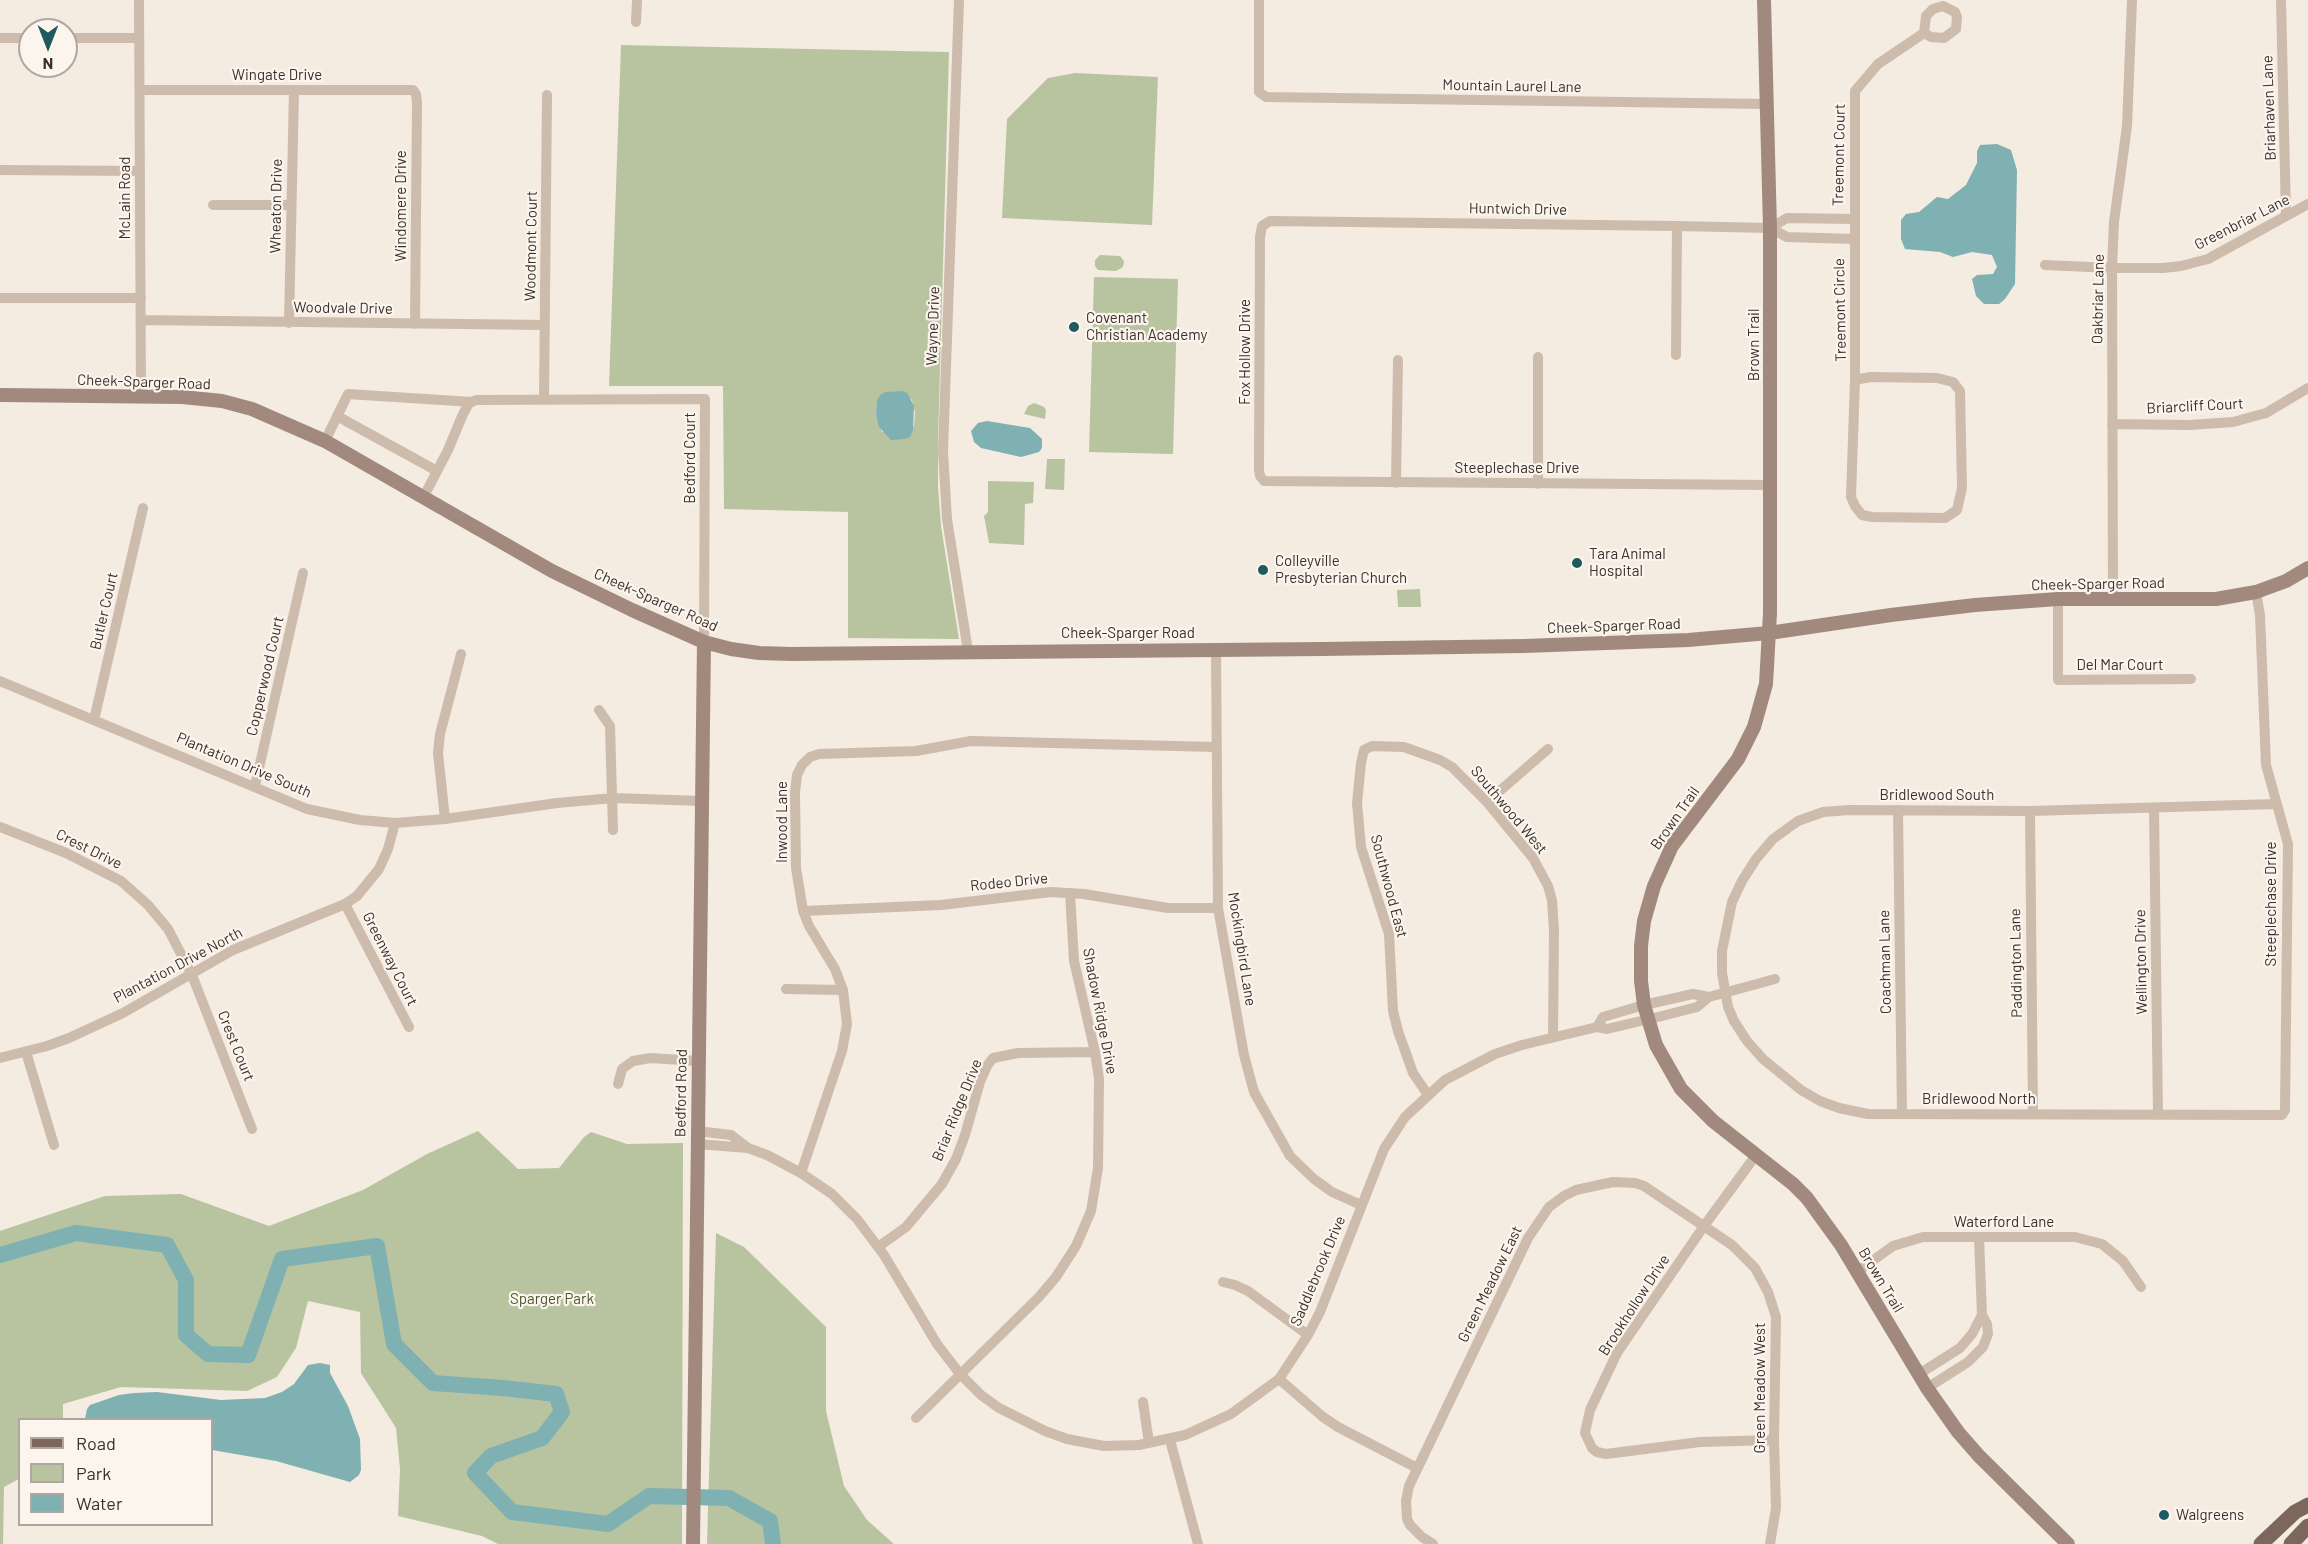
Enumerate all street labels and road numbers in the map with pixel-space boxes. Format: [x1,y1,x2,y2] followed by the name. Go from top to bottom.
[2258,55,2280,161] street label: Briarhaven Lane
[232,66,322,84] street label: Wingate Drive
[1442,76,1582,96] street label: Mountain Laurel Lane
[1829,104,1849,206] street label: Treemont Court
[392,150,410,262] street label: Windomere Drive
[116,157,134,239] street label: McLain Road
[266,159,286,253] street label: Wheaton Drive
[2191,190,2293,254] street label: Greenbriar Lane
[521,191,541,301] street label: Woodmont Court
[1469,199,1567,219] street label: Huntwich Drive
[2088,254,2108,344] street label: Oakbriar Lane
[1830,258,1850,362] street label: Treemont Circle
[923,286,943,366] street label: Wayne Drive
[293,298,393,318] street label: Woodvale Drive
[1236,299,1254,405] street label: Fox Hollow Drive
[1745,309,1763,381] street label: Brown Trail
[77,371,211,393] street label: Cheek-Sparger Road
[2146,394,2244,418] street label: Briarcliff Court
[681,412,699,504] street label: Bedford Court
[1455,459,1579,477] street label: Steeplechase Drive
[591,565,721,635] street label: Cheek-Sparger Road
[86,570,122,652] street label: Butler Court
[2031,574,2165,594] street label: Cheek-Sparger Road
[242,614,288,738] street label: Copperwood Court
[1547,615,1681,637] street label: Cheek-Sparger Road
[1061,624,1195,642] street label: Cheek-Sparger Road
[2077,656,2163,674] street label: Del Mar Court
[174,728,314,802] street label: Plantation Drive South
[1467,762,1551,858] street label: Southwood West
[773,781,791,863] street label: Inwood Lane
[1647,783,1703,853] street label: Brown Trail
[1880,786,1994,804] street label: Bridlewood South
[53,825,125,873] street label: Crest Drive
[1367,833,1411,939] street label: Southwood East
[2262,842,2280,966] street label: Steeplechase Drive
[969,869,1049,895] street label: Rodeo Drive
[1224,891,1260,1007] street label: Mockingbird Lane
[2006,908,2026,1018] street label: Paddington Lane
[359,909,421,1009] street label: Greenway Court
[2131,909,2151,1015] street label: Wellington Drive
[1875,910,1895,1014] street label: Coachman Lane
[110,923,246,1007] street label: Plantation Drive North
[1079,946,1121,1076] street label: Shadow Ridge Drive
[214,1008,258,1084] street label: Crest Court
[671,1049,691,1137] street label: Bedford Road
[928,1056,986,1164] street label: Briar Ridge Drive
[1922,1090,2036,1108] street label: Bridlewood North
[1287,1213,1349,1329] street label: Saddlebrook Drive
[1954,1213,2054,1231] street label: Waterford Lane
[1454,1223,1526,1345] street label: Green Meadow East
[1855,1244,1907,1316] street label: Brown Trail
[1595,1251,1673,1359] street label: Brookhollow Drive
[1751,1323,1769,1453] street label: Green Meadow West

